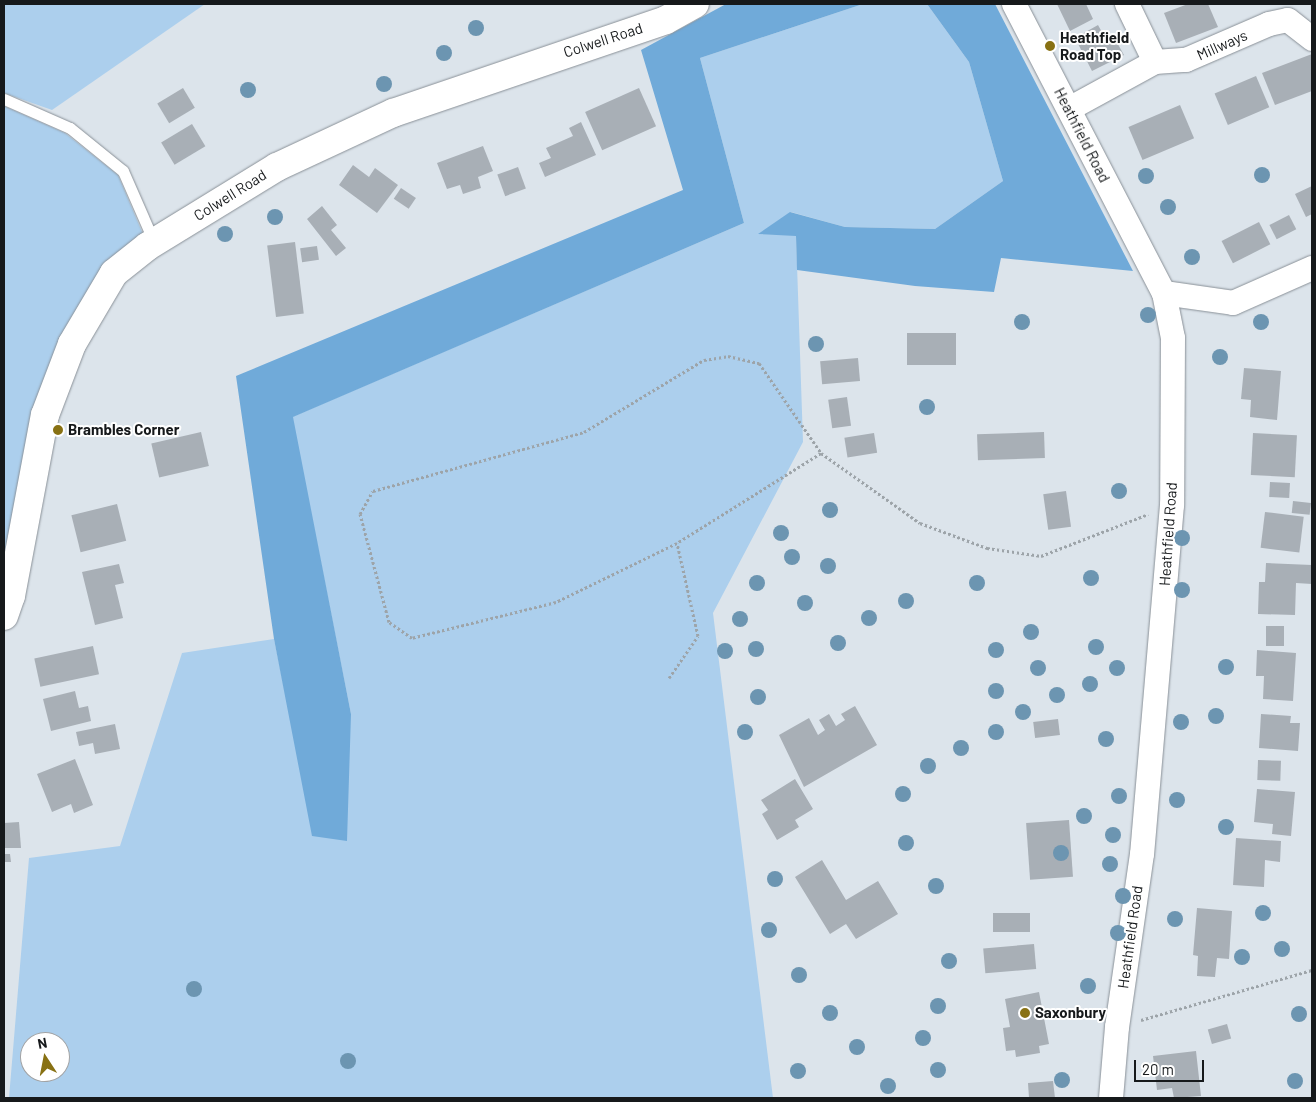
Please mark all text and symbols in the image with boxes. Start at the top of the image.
street label: Colwell Road [561,19,645,61]
street label: Millways [1194,26,1250,64]
place label: Heathfield Road Top [1060,28,1129,63]
marker: Heathfield Road Top [1044,40,1056,52]
street label: Heathfield Road [1050,85,1114,185]
street label: Colwell Road [190,166,270,224]
place label: Brambles Corner [68,421,179,439]
marker: Brambles Corner [52,424,64,436]
street label: Heathfield Road [1155,482,1181,586]
street label: Heathfield Road [1114,884,1146,990]
place label: Saxonbury [1035,1004,1106,1022]
marker: Saxonbury [1019,1007,1031,1019]
north arrow [20,1032,70,1082]
text: N [36,1034,48,1052]
scale bar [1136,1050,1206,1082]
text: 20 m [1142,1060,1174,1078]

